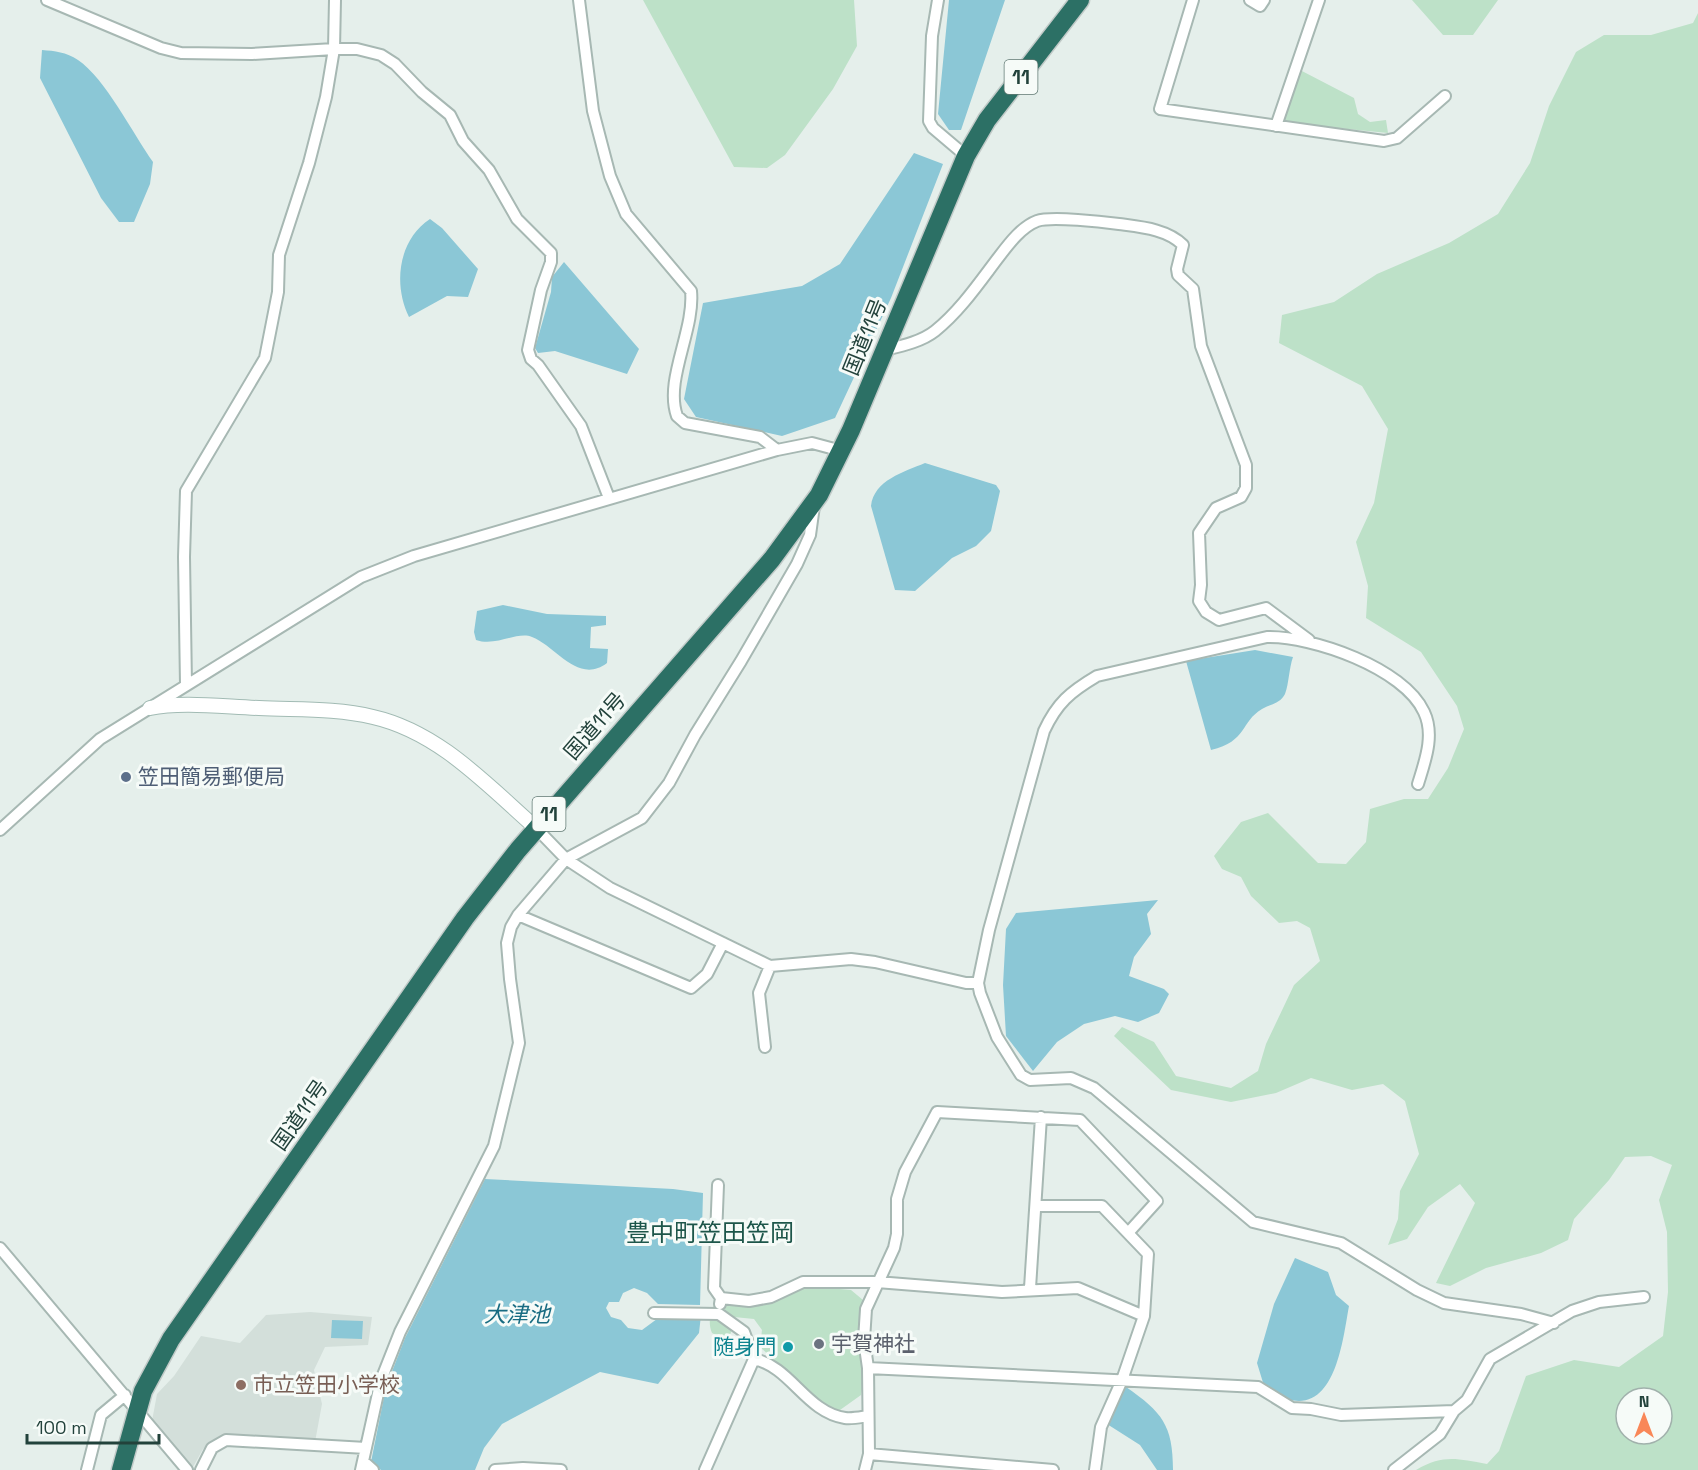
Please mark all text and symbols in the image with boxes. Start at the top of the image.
road number: 11 [1004,60,1038,94]
street label: 国道11号 [837,294,892,379]
street label: 国道11号 [558,686,631,765]
place label: 笠田簡易郵便局 [138,763,285,790]
marker: 笠田簡易郵便局 [119,770,133,784]
road number: 11 [532,797,566,831]
street label: 国道11号 [265,1074,334,1155]
district label: 豊中町笠田笠岡 [626,1217,794,1248]
water label: 大津池 [484,1300,552,1328]
place label: 宇賀神社 [831,1330,915,1357]
place label: 随身門 [713,1333,776,1360]
marker: 宇賀神社 [812,1337,826,1351]
marker: 随身門 [781,1340,795,1354]
place label: 市立笠田小学校 [253,1371,400,1398]
marker: 市立笠田小学校 [234,1378,248,1392]
north arrow [1614,1386,1674,1446]
text: N [1639,1391,1649,1412]
scale bar [27,1407,159,1445]
text: 100 m [36,1416,87,1439]

